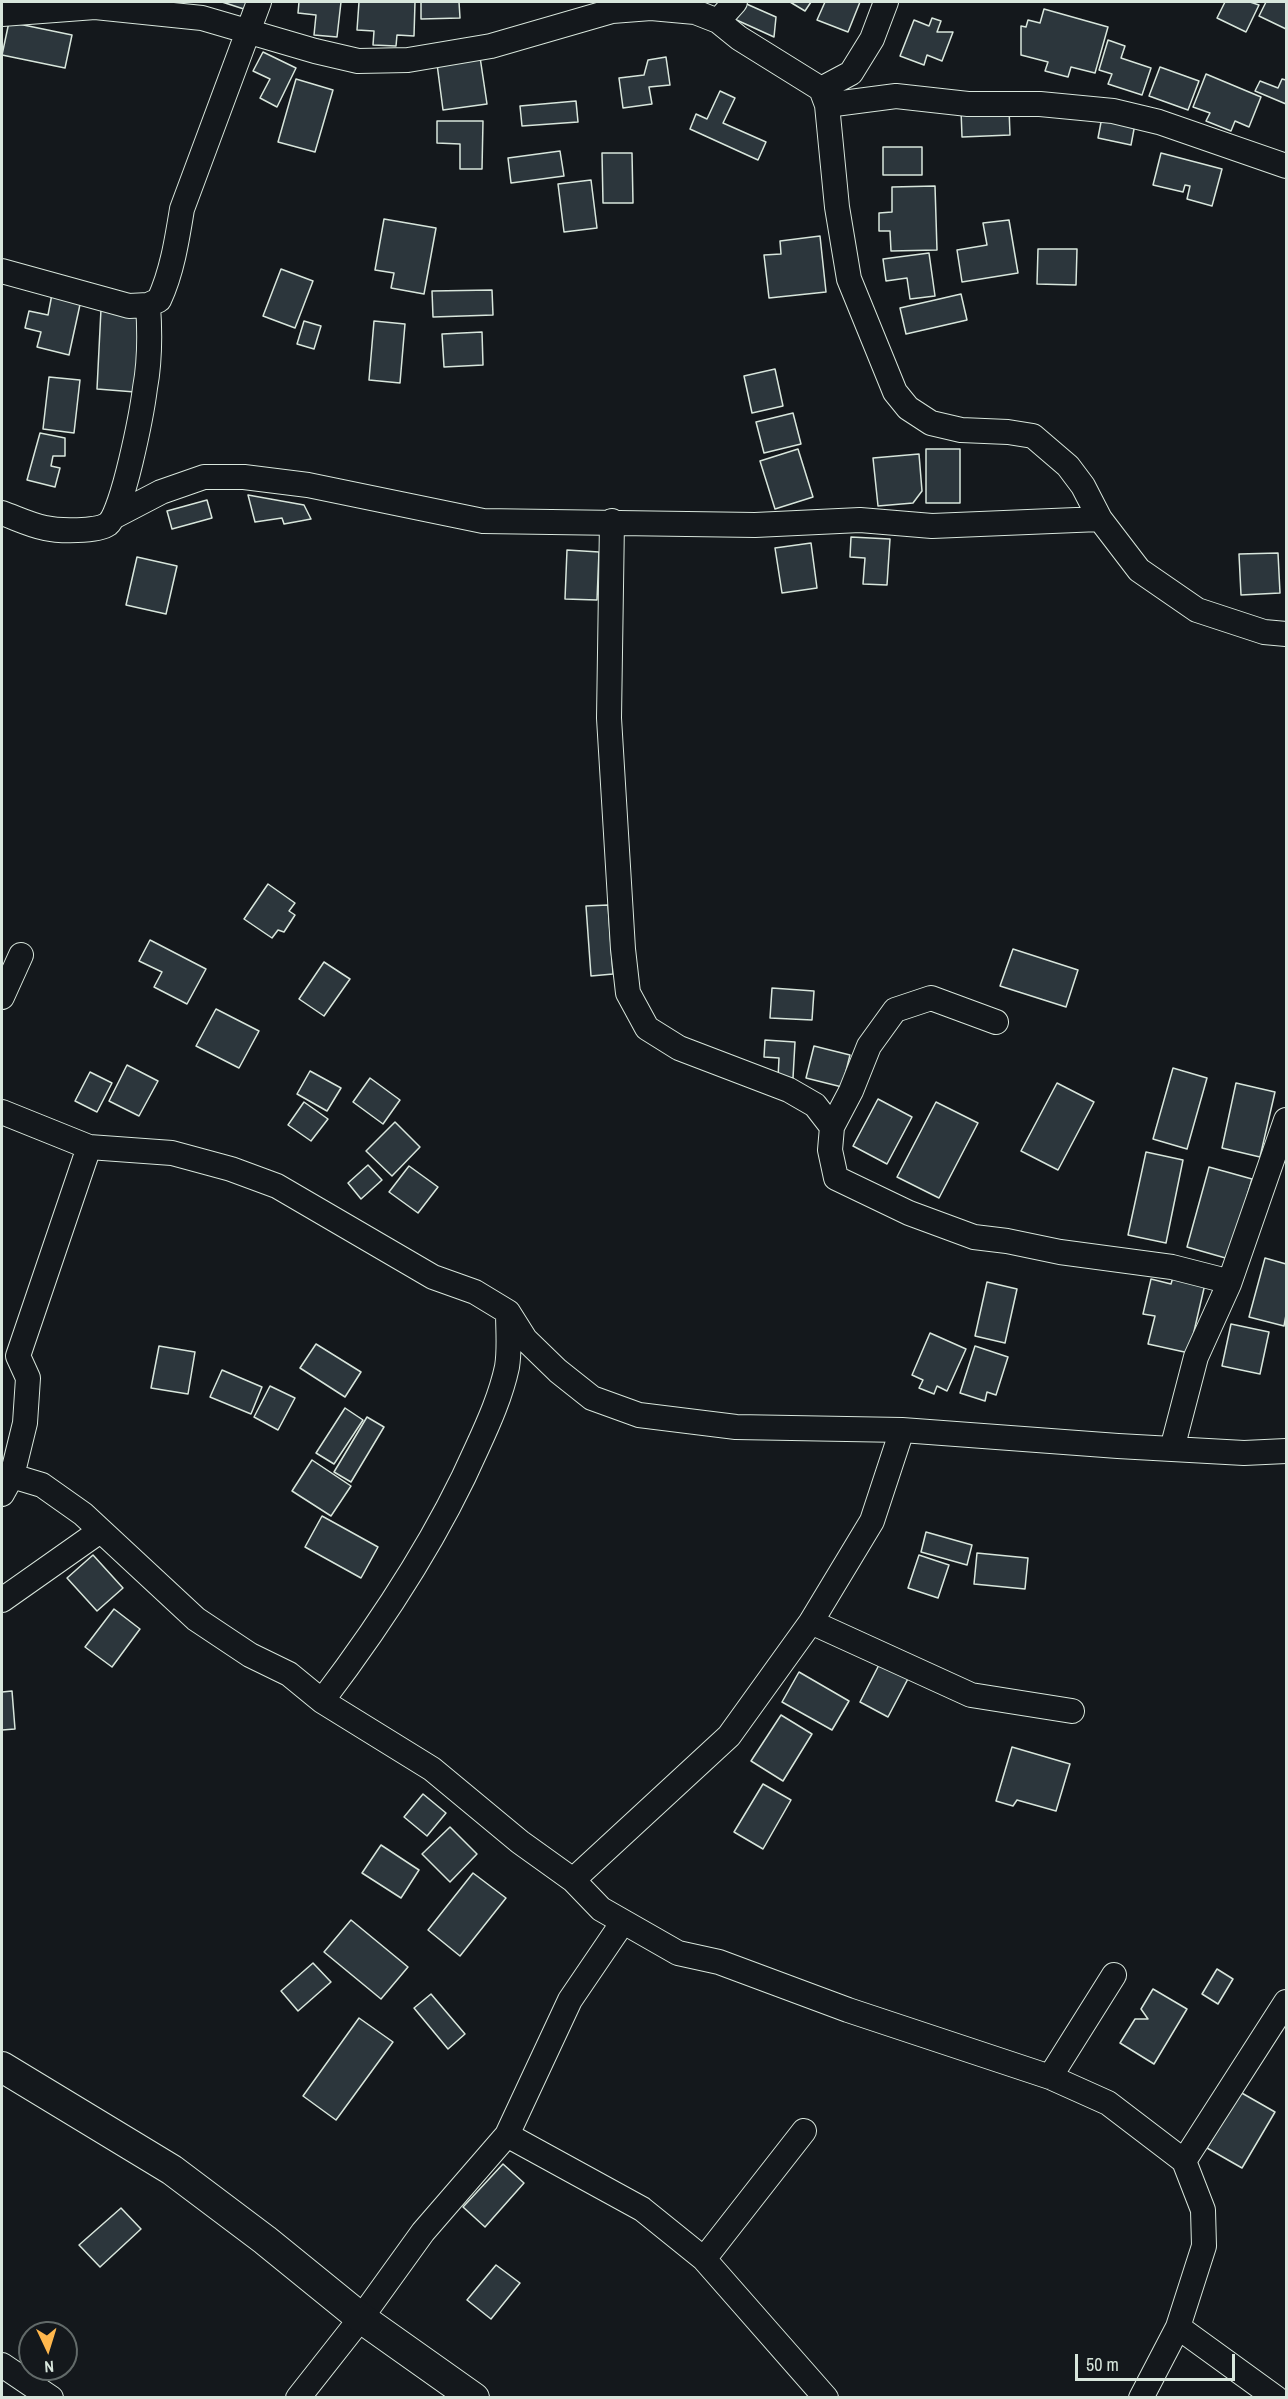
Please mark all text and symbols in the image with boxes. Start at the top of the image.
north arrow [18,2321,78,2381]
scale bar [1078,2342,1238,2380]
text: 50 m [1086,2352,1119,2377]
text: N [44,2356,55,2378]

